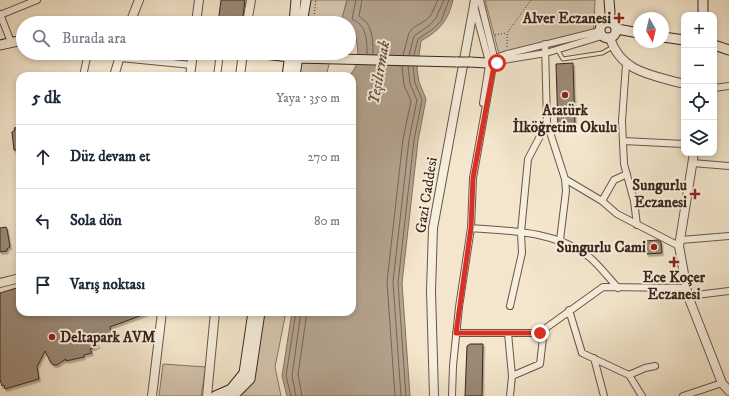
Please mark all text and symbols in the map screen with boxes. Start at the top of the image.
place label: Alver Eczanesi [522,9,611,28]
north arrow [633,12,669,48]
map controls [681,12,717,156]
button: + [681,12,717,48]
marker: Alver Eczanesi [614,13,624,23]
search box [16,16,356,60]
icon: search [30,27,52,49]
text: Burada ara [62,29,126,48]
water label: Yeşilırmak [364,39,394,105]
button: − [681,48,717,84]
route start [488,54,506,72]
button: locate [681,84,717,120]
text: 5 dk [32,87,61,109]
text: Yaya · 350 m [276,90,340,106]
marker: Atatürk İlköğretim Okulu [560,90,570,100]
place label: Atatürk İlköğretim Okulu [513,101,618,137]
button: layers [681,120,717,156]
icon: ahead [32,146,54,168]
text: Düz devam et [70,147,150,166]
text: 270 m [308,149,340,165]
street label: Gazi Caddesi [411,156,442,235]
place label: Sungurlu Eczanesi [632,176,688,212]
marker: Sungurlu Eczanesi [690,189,700,199]
icon: left [32,210,54,232]
text: Sola dön [70,211,122,230]
text: 80 m [314,213,340,229]
place label: Sungurlu Cami [557,238,646,257]
marker: Sungurlu Cami [649,242,659,252]
marker: Ece Koçer Eczanesi [669,257,679,267]
place label: Ece Koçer Eczanesi [643,268,706,304]
icon: arrive [32,274,54,296]
text: Varış noktası [70,275,145,294]
route end [531,324,549,342]
place label: Deltapark AVM [60,328,156,347]
marker: Deltapark AVM [47,332,57,342]

